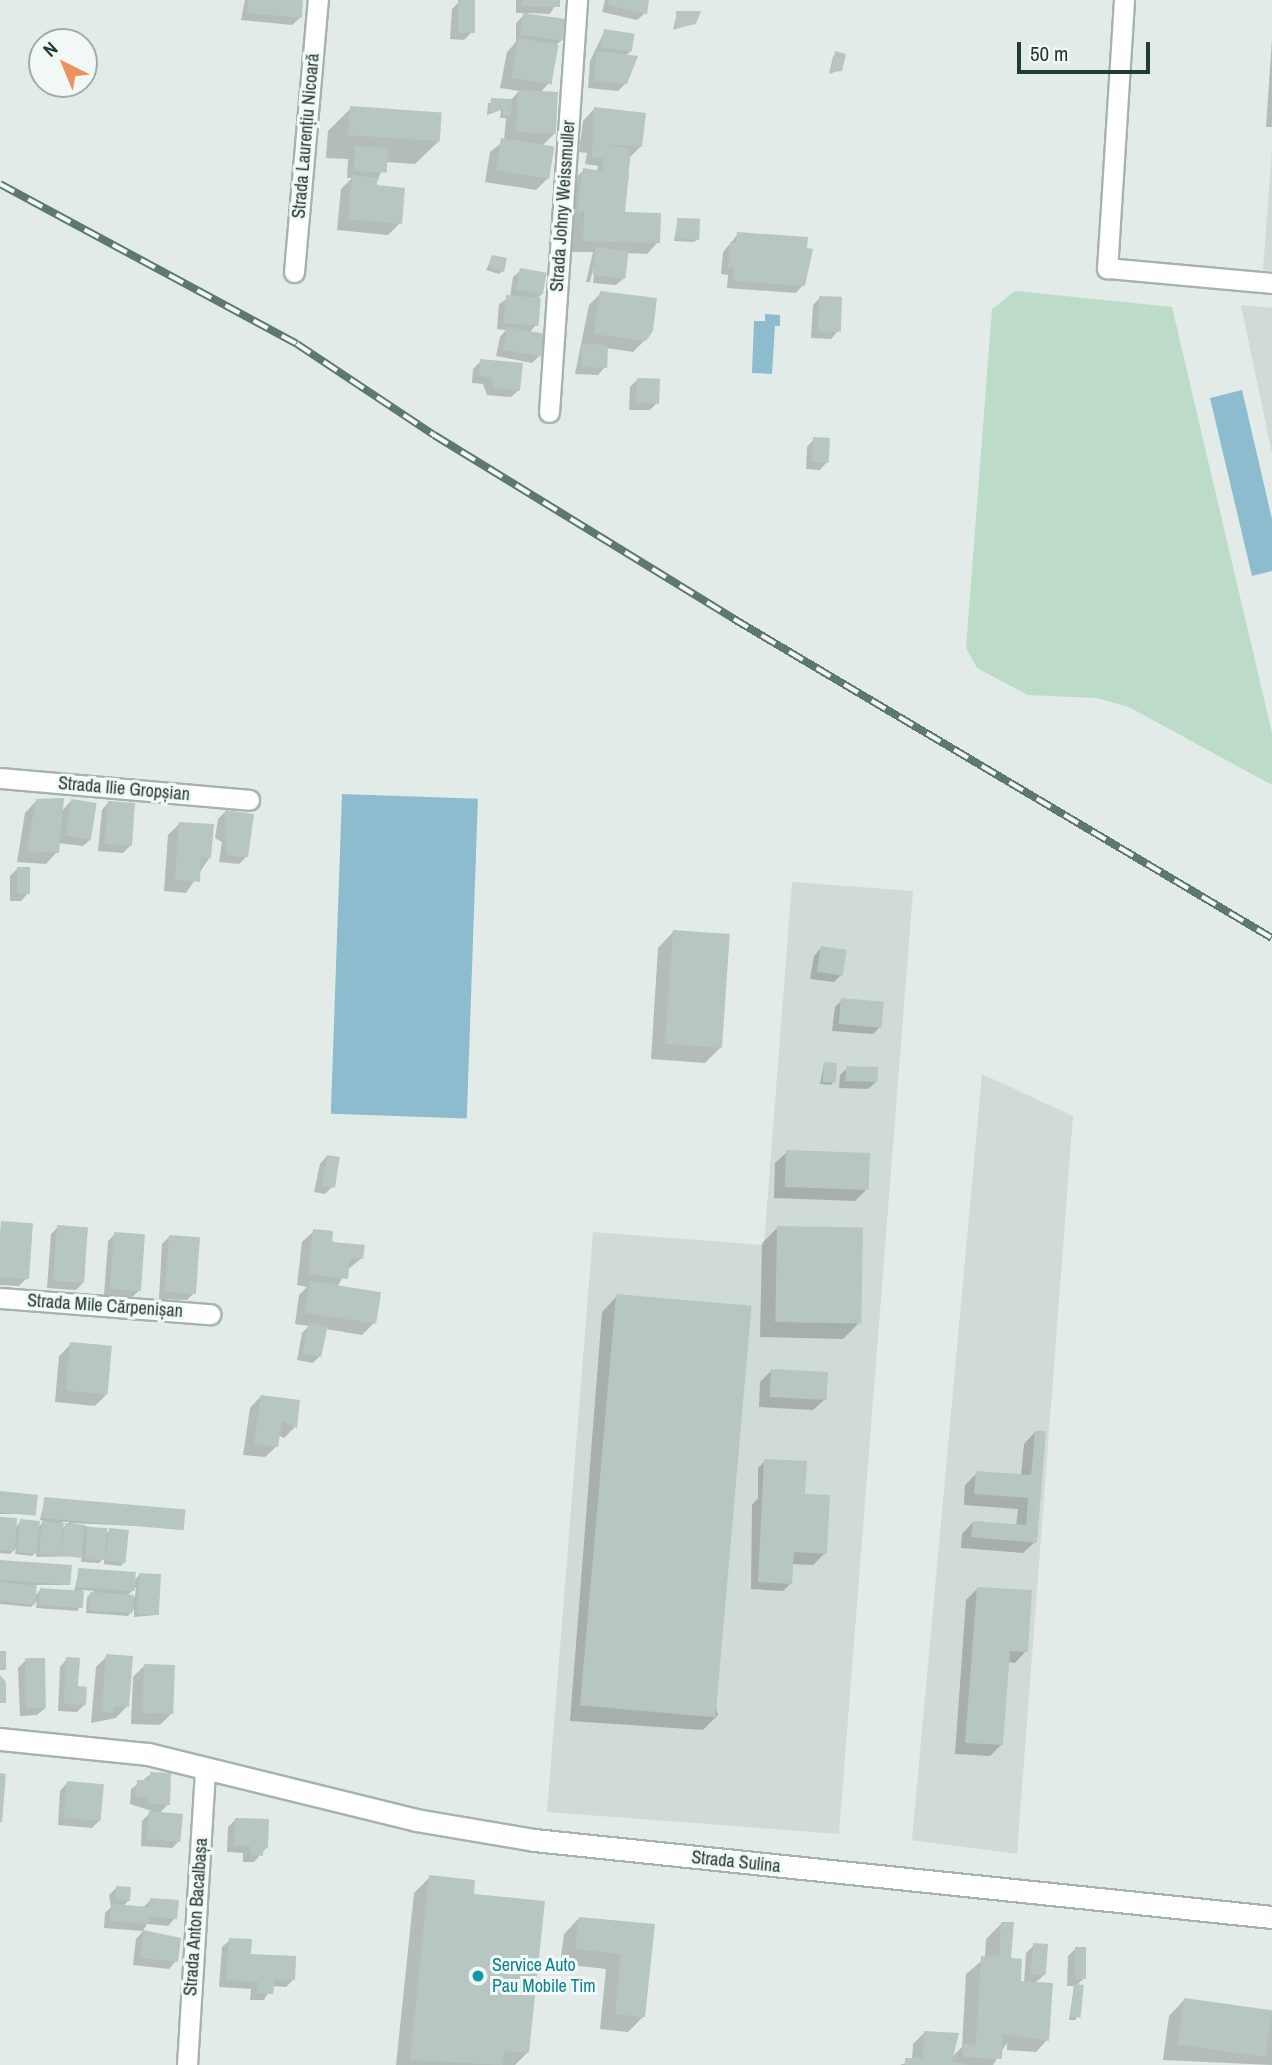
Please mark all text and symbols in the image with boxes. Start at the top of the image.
north arrow [28,28,98,98]
scale bar [1020,28,1153,72]
text: N [37,36,63,62]
text: 50 m [1030,39,1068,68]
street label: Strada Laurențiu Nicoară [288,53,324,219]
street label: Strada Johny Weissmuller [546,119,580,293]
street label: Strada Ilie Gropșian [57,772,191,806]
street label: Strada Mile Cărpenișan [26,1290,184,1322]
street label: Strada Anton Bacalbașa [180,1837,212,1997]
street label: Strada Sulina [690,1847,782,1877]
place label: Service Auto Pau Mobile Tim [492,1955,596,1997]
marker: Service Auto Pau Mobile Tim [470,1968,486,1984]

